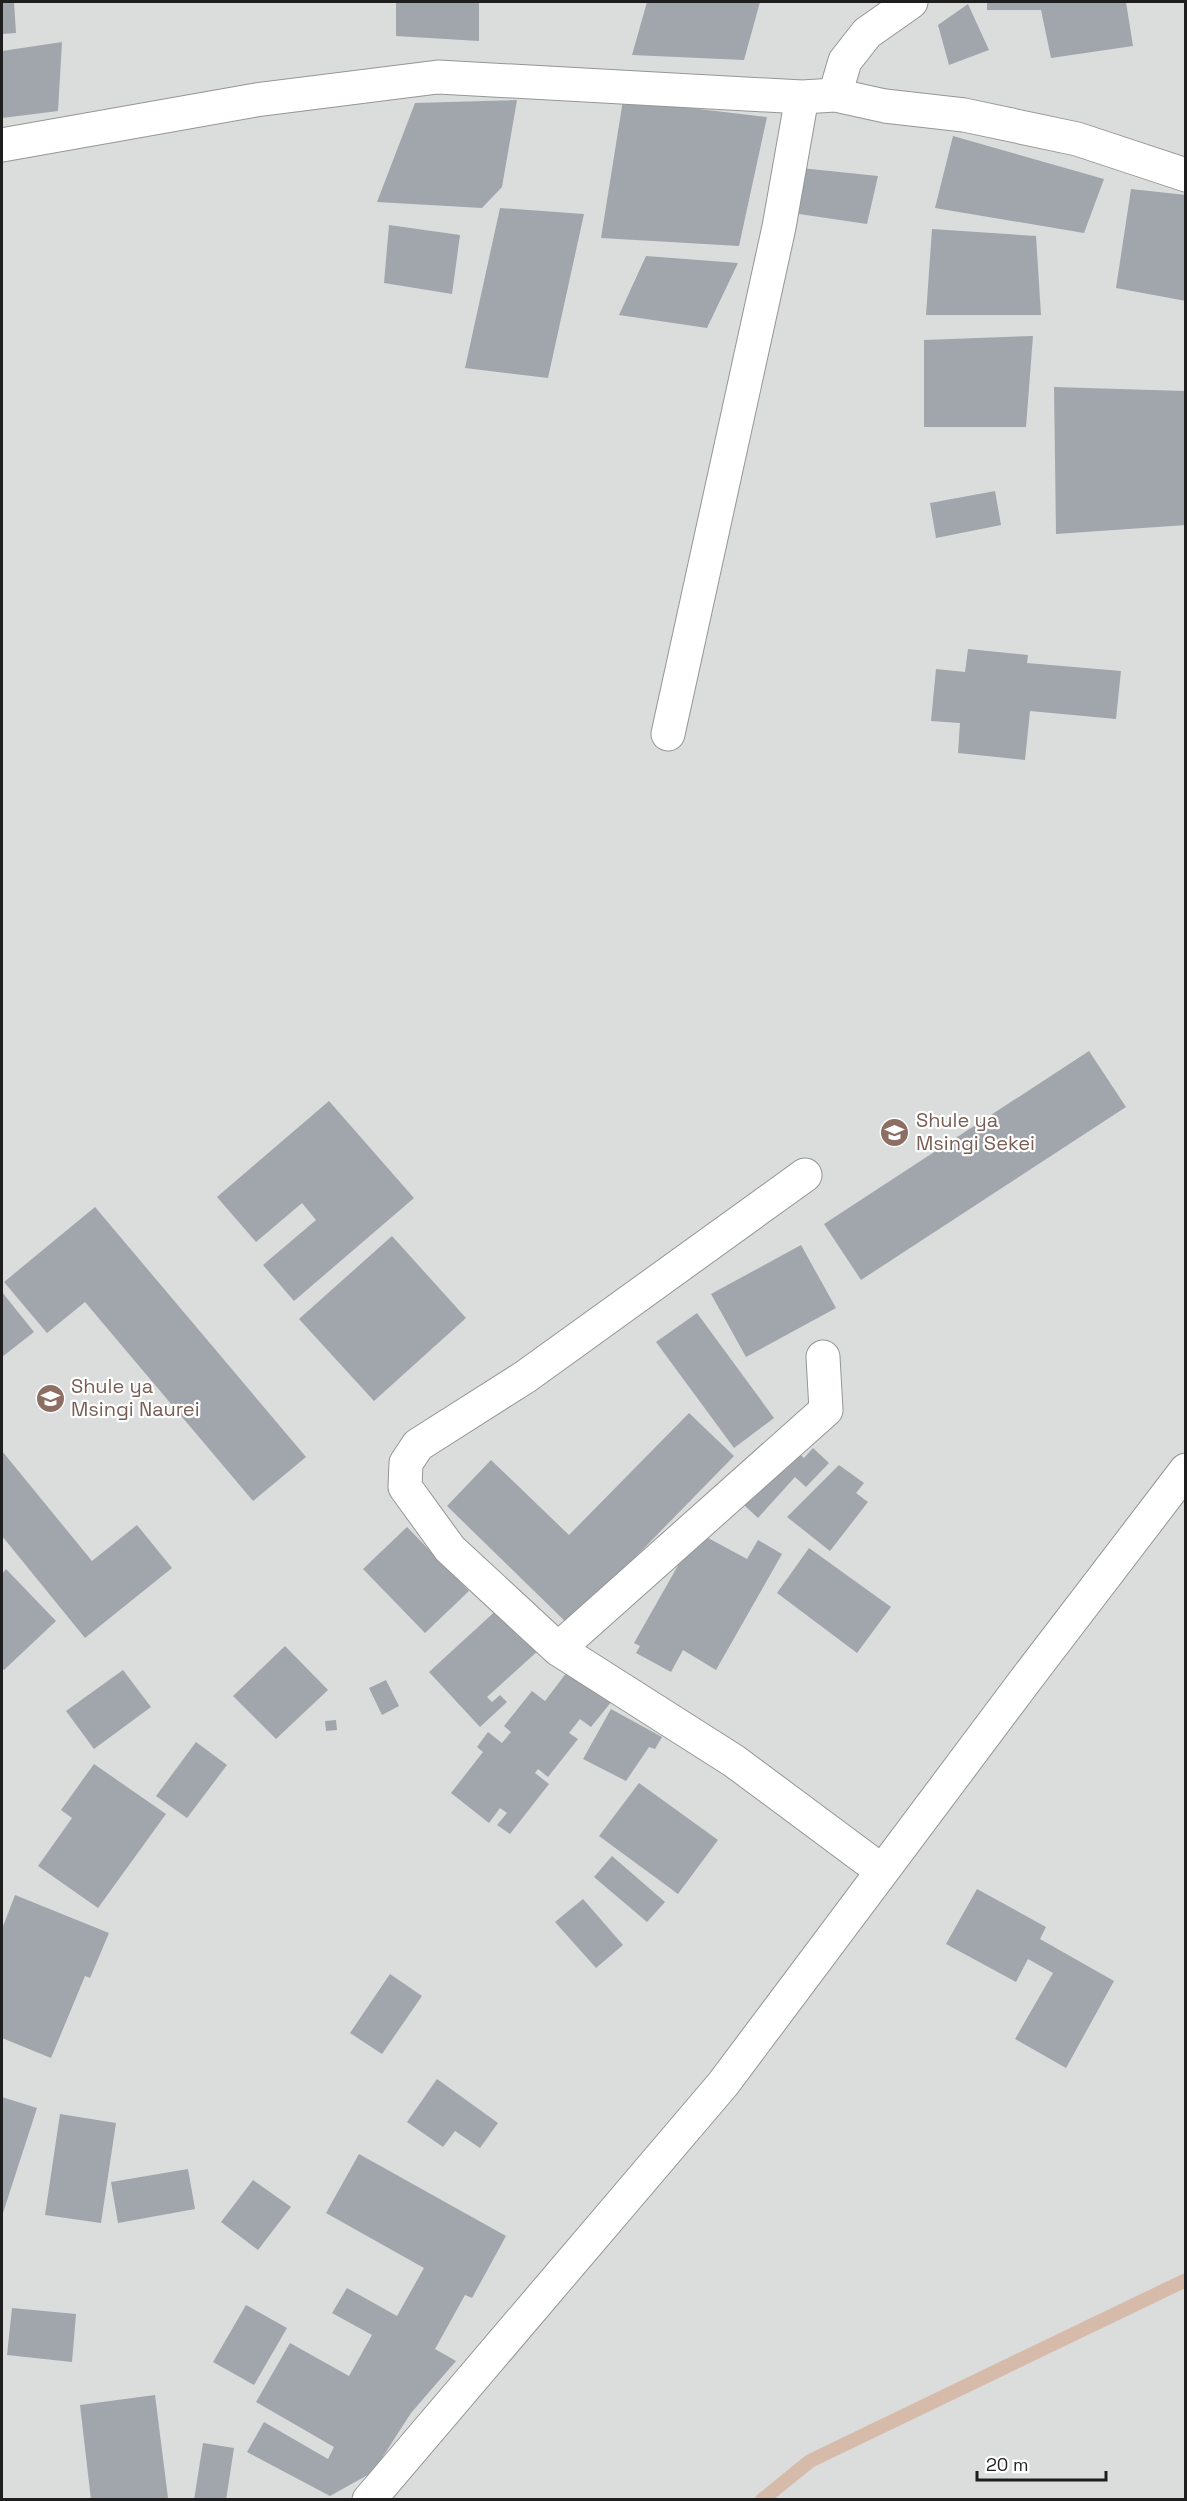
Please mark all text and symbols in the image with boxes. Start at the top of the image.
place label: Shule ya Msingi Sekei [916,1107,1035,1156]
school or university icon: Shule ya Msingi Sekei [879,1116,911,1148]
place label: Shule ya Msingi Naurei [71,1373,200,1422]
school or university icon: Shule ya Msingi Naurei [34,1382,66,1414]
scale bar [977,2444,1106,2482]
text: 20 m [986,2453,1029,2476]

